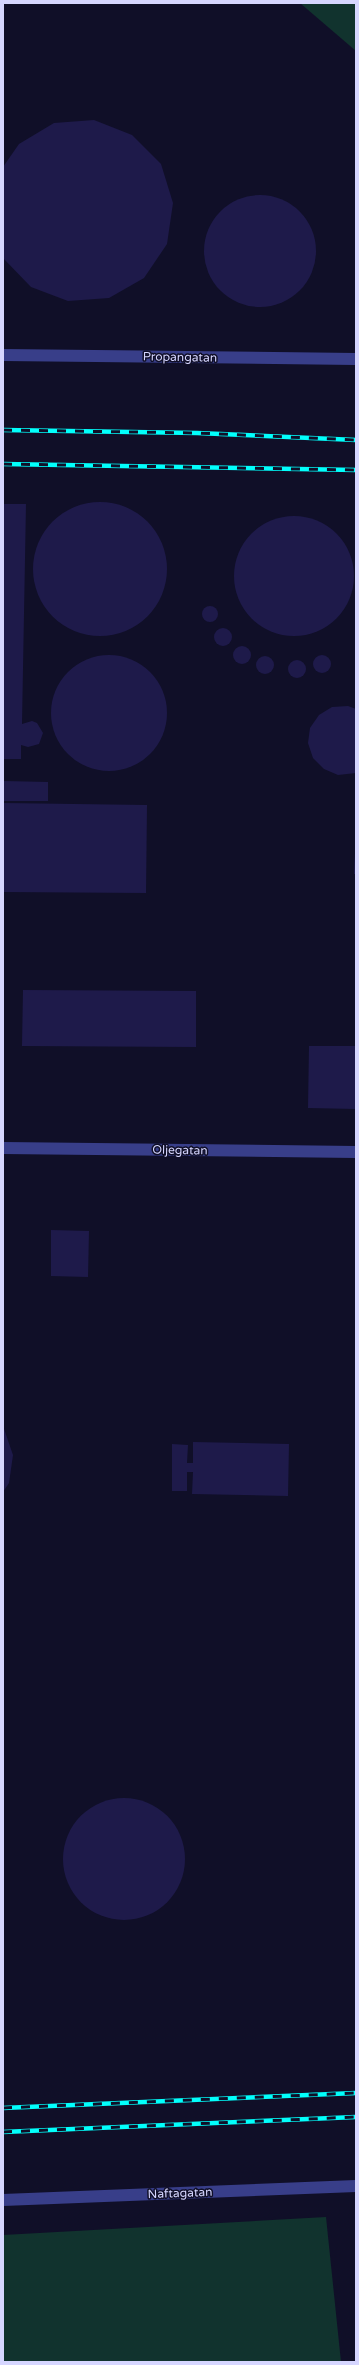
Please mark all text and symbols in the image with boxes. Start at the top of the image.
street label: Propangatan [143,349,217,365]
street label: Oljegatan [152,1143,208,1157]
street label: Naftagatan [147,2185,213,2201]

